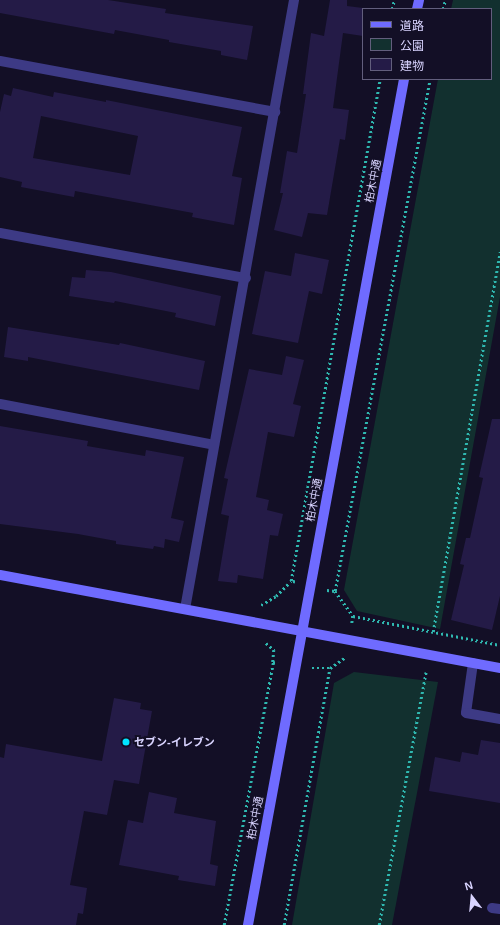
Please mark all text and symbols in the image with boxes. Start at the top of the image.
legend [362,8,492,80]
text: 道路 [400,19,424,33]
text: 公園 [400,39,424,53]
text: 建物 [400,59,424,73]
street label: 柏木中通 [362,158,384,204]
street label: 柏木中通 [303,477,325,523]
place label: セブン-イレブン [134,735,215,749]
marker: セブン-イレブン [121,737,131,747]
street label: 柏木中通 [244,795,266,841]
north arrow [452,877,492,917]
text: N [463,879,474,892]

